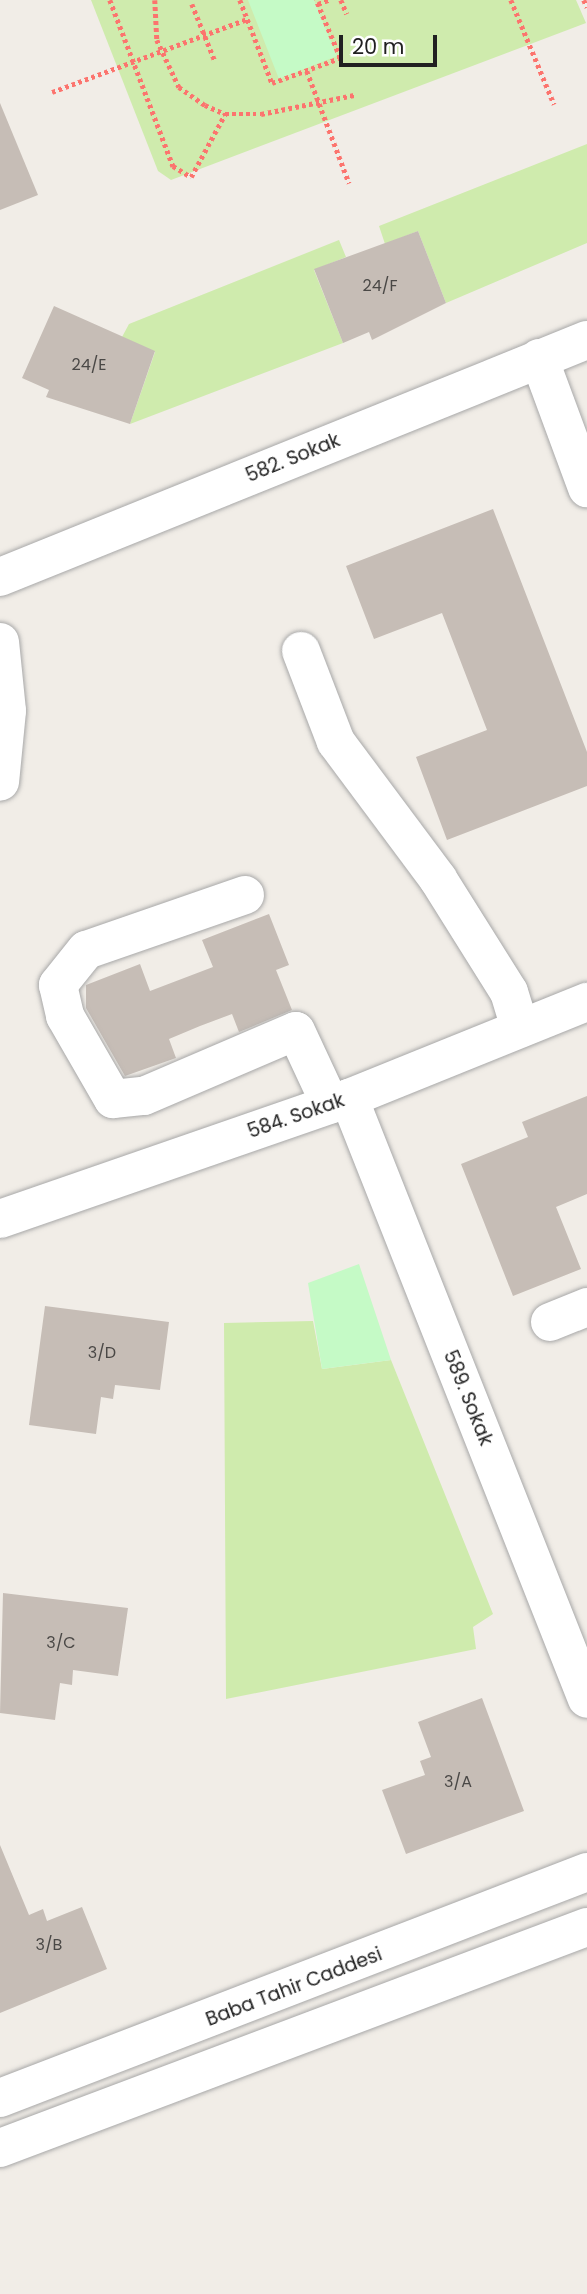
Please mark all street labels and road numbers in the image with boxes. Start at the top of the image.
street label: 582. Sokak [243,429,343,487]
street label: 584. Sokak [245,1089,347,1143]
street label: 589. Sokak [439,1347,497,1449]
street label: Baba Tahir Caddesi [203,1943,385,2031]

